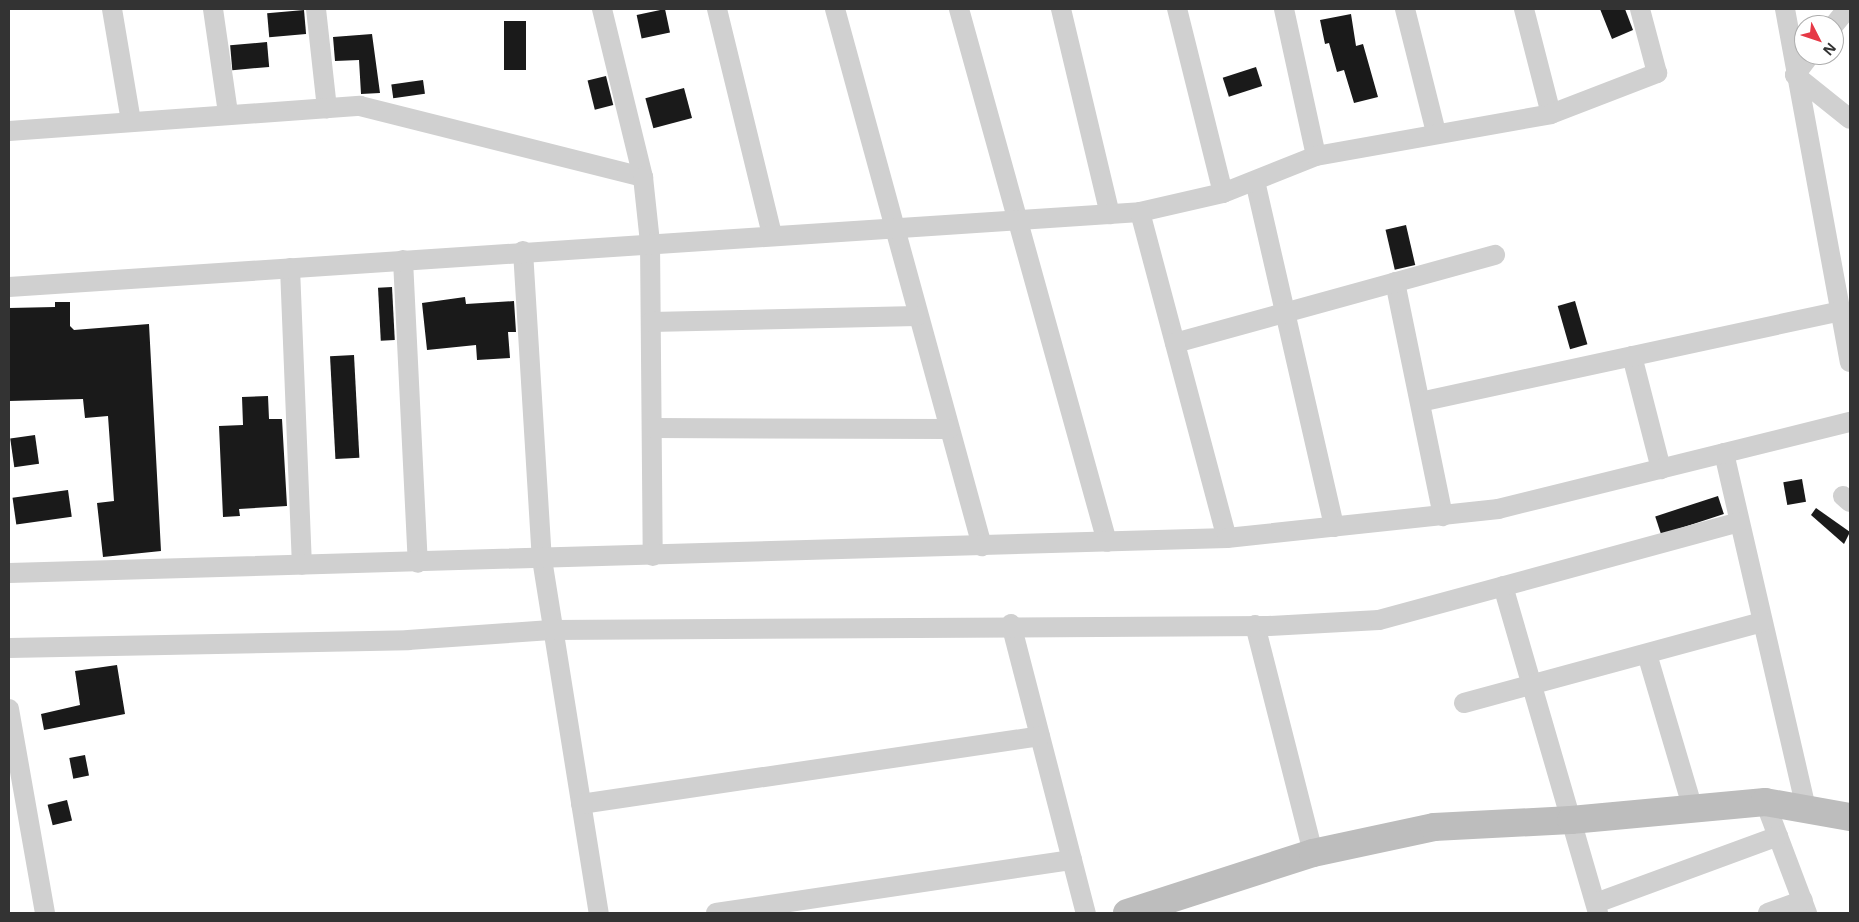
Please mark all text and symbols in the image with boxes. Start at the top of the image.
north arrow [1794,15,1844,65]
text: N [1819,39,1841,60]

